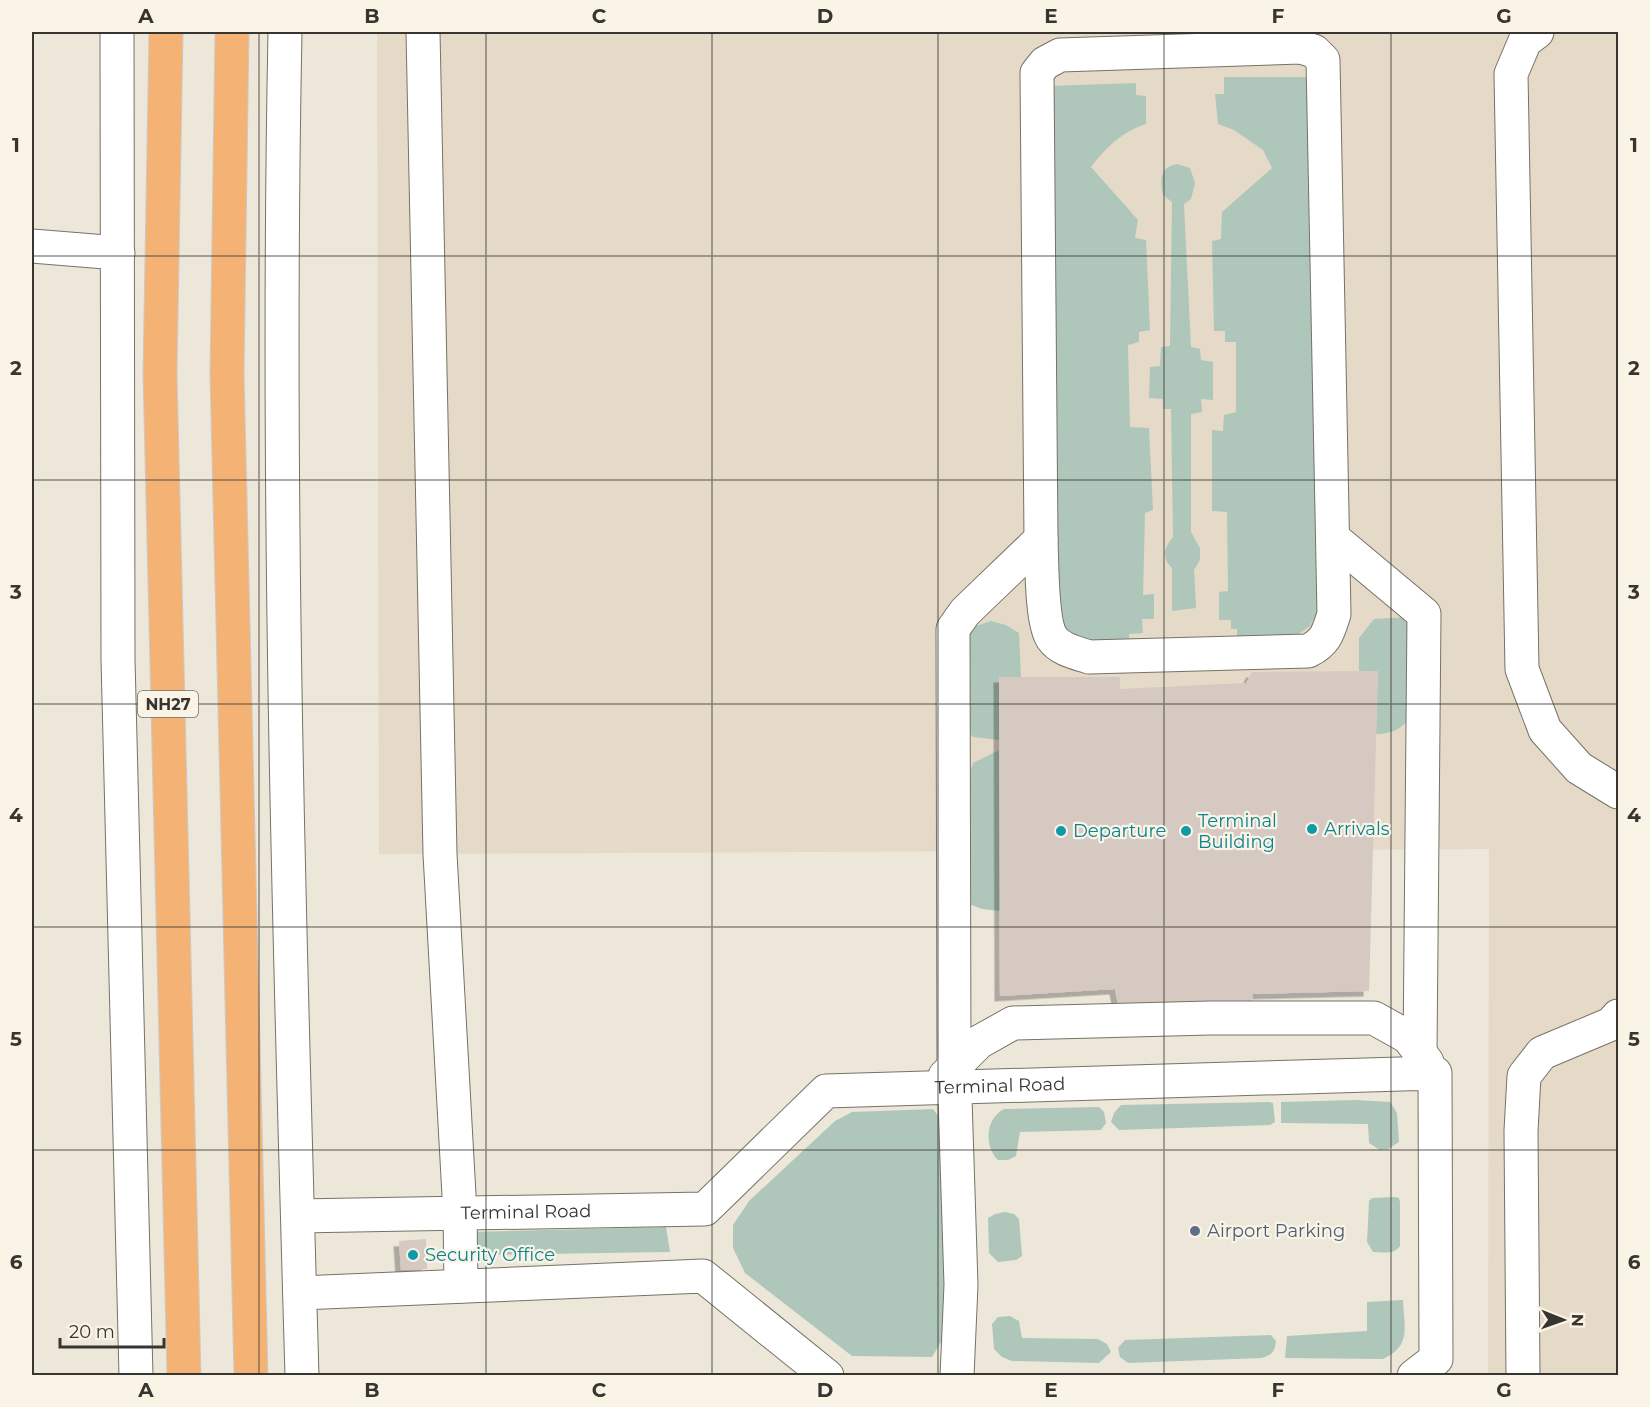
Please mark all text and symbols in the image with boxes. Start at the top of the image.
text: A [137,4,154,28]
text: B [364,4,380,28]
text: C [592,4,607,28]
text: D [817,4,833,28]
text: E [1044,4,1058,28]
text: F [1272,4,1285,28]
text: G [1496,4,1512,28]
text: 1 [12,133,20,157]
text: 1 [1630,133,1638,157]
text: 2 [10,356,22,380]
text: 2 [1628,356,1640,380]
text: 3 [9,580,22,604]
text: 3 [1627,580,1640,604]
road number: NH27 [138,691,198,717]
text: 4 [9,803,23,827]
text: 4 [1627,803,1641,827]
place label: Terminal Building [1198,810,1277,853]
place label: Arrivals [1324,818,1390,840]
place label: Departure [1073,820,1166,842]
marker: Arrivals [1305,822,1319,836]
marker: Departure [1054,824,1068,838]
marker: Terminal Building [1179,824,1193,838]
text: 5 [10,1027,22,1051]
text: 5 [1628,1027,1640,1051]
street label: Terminal Road [934,1073,1066,1099]
street label: Terminal Road [460,1200,592,1224]
place label: Airport Parking [1207,1220,1345,1242]
marker: Airport Parking [1188,1224,1202,1238]
place label: Security Office [425,1244,555,1266]
marker: Security Office [406,1248,420,1262]
text: 6 [10,1250,23,1274]
text: 6 [1628,1250,1641,1274]
north arrow [1533,1290,1593,1350]
scale bar [60,1311,164,1349]
text: N [1568,1314,1587,1327]
text: 20 m [69,1321,115,1343]
text: A [137,1378,154,1402]
text: B [364,1378,380,1402]
text: C [592,1378,607,1402]
text: D [817,1378,833,1402]
text: E [1044,1378,1058,1402]
text: F [1272,1378,1285,1402]
text: G [1496,1378,1512,1402]

